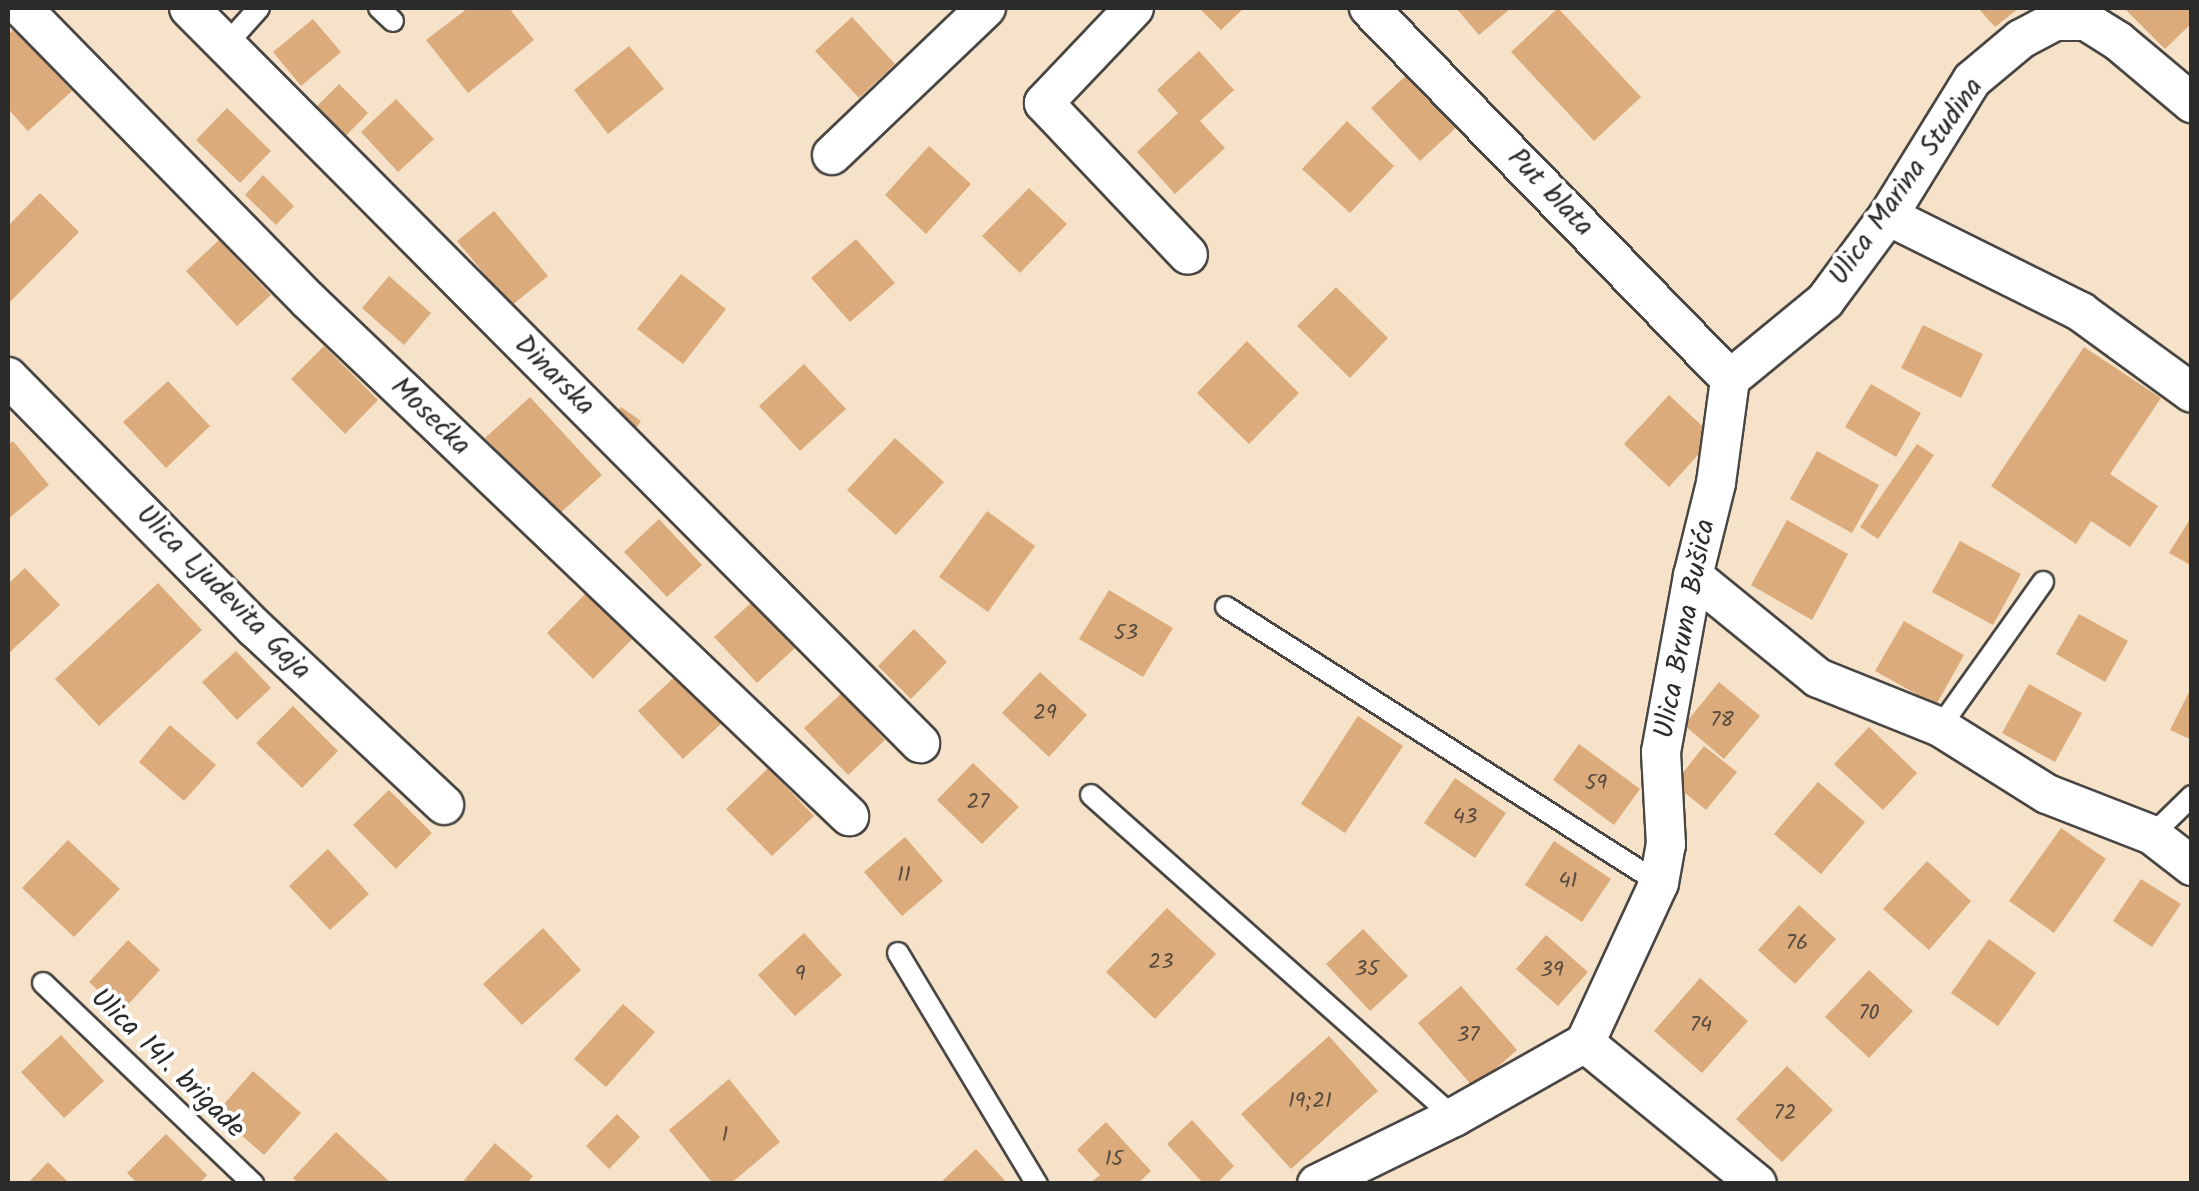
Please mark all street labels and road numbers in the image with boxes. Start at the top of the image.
street label: Ulica Marina Studina [1823,72,1991,292]
street label: Put blata [1500,142,1600,244]
street label: Dinarska [507,329,601,423]
street label: Mosećka [383,371,477,463]
street label: Ulica Ljudevita Gaja [128,498,318,688]
street label: Ulica Bruna Bušića [1648,517,1724,741]
street label: Ulica 141. brigade [83,982,251,1146]

